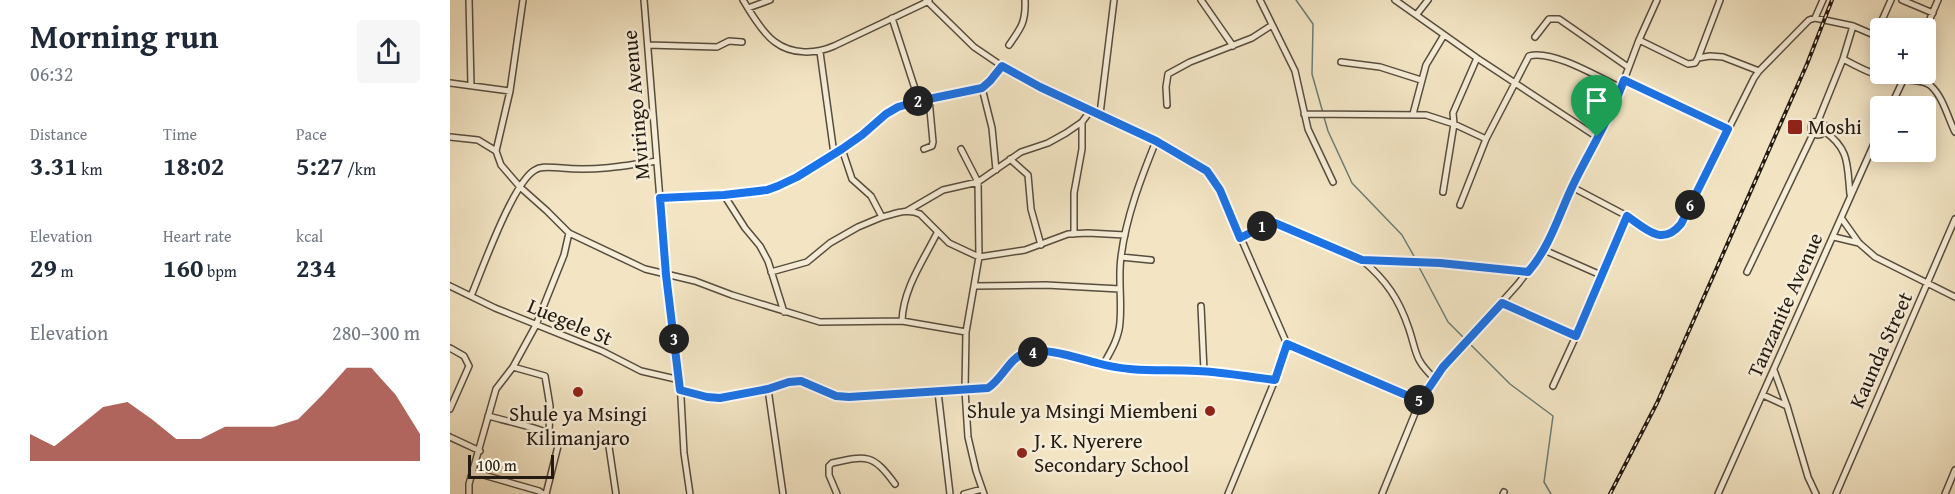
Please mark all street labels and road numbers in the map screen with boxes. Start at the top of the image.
street label: Mviringo Avenue [614,29,657,181]
street label: Tanzanite Avenue [1739,227,1830,382]
street label: Kaunda Street [1841,286,1920,413]
street label: Luegele St [523,290,618,354]

